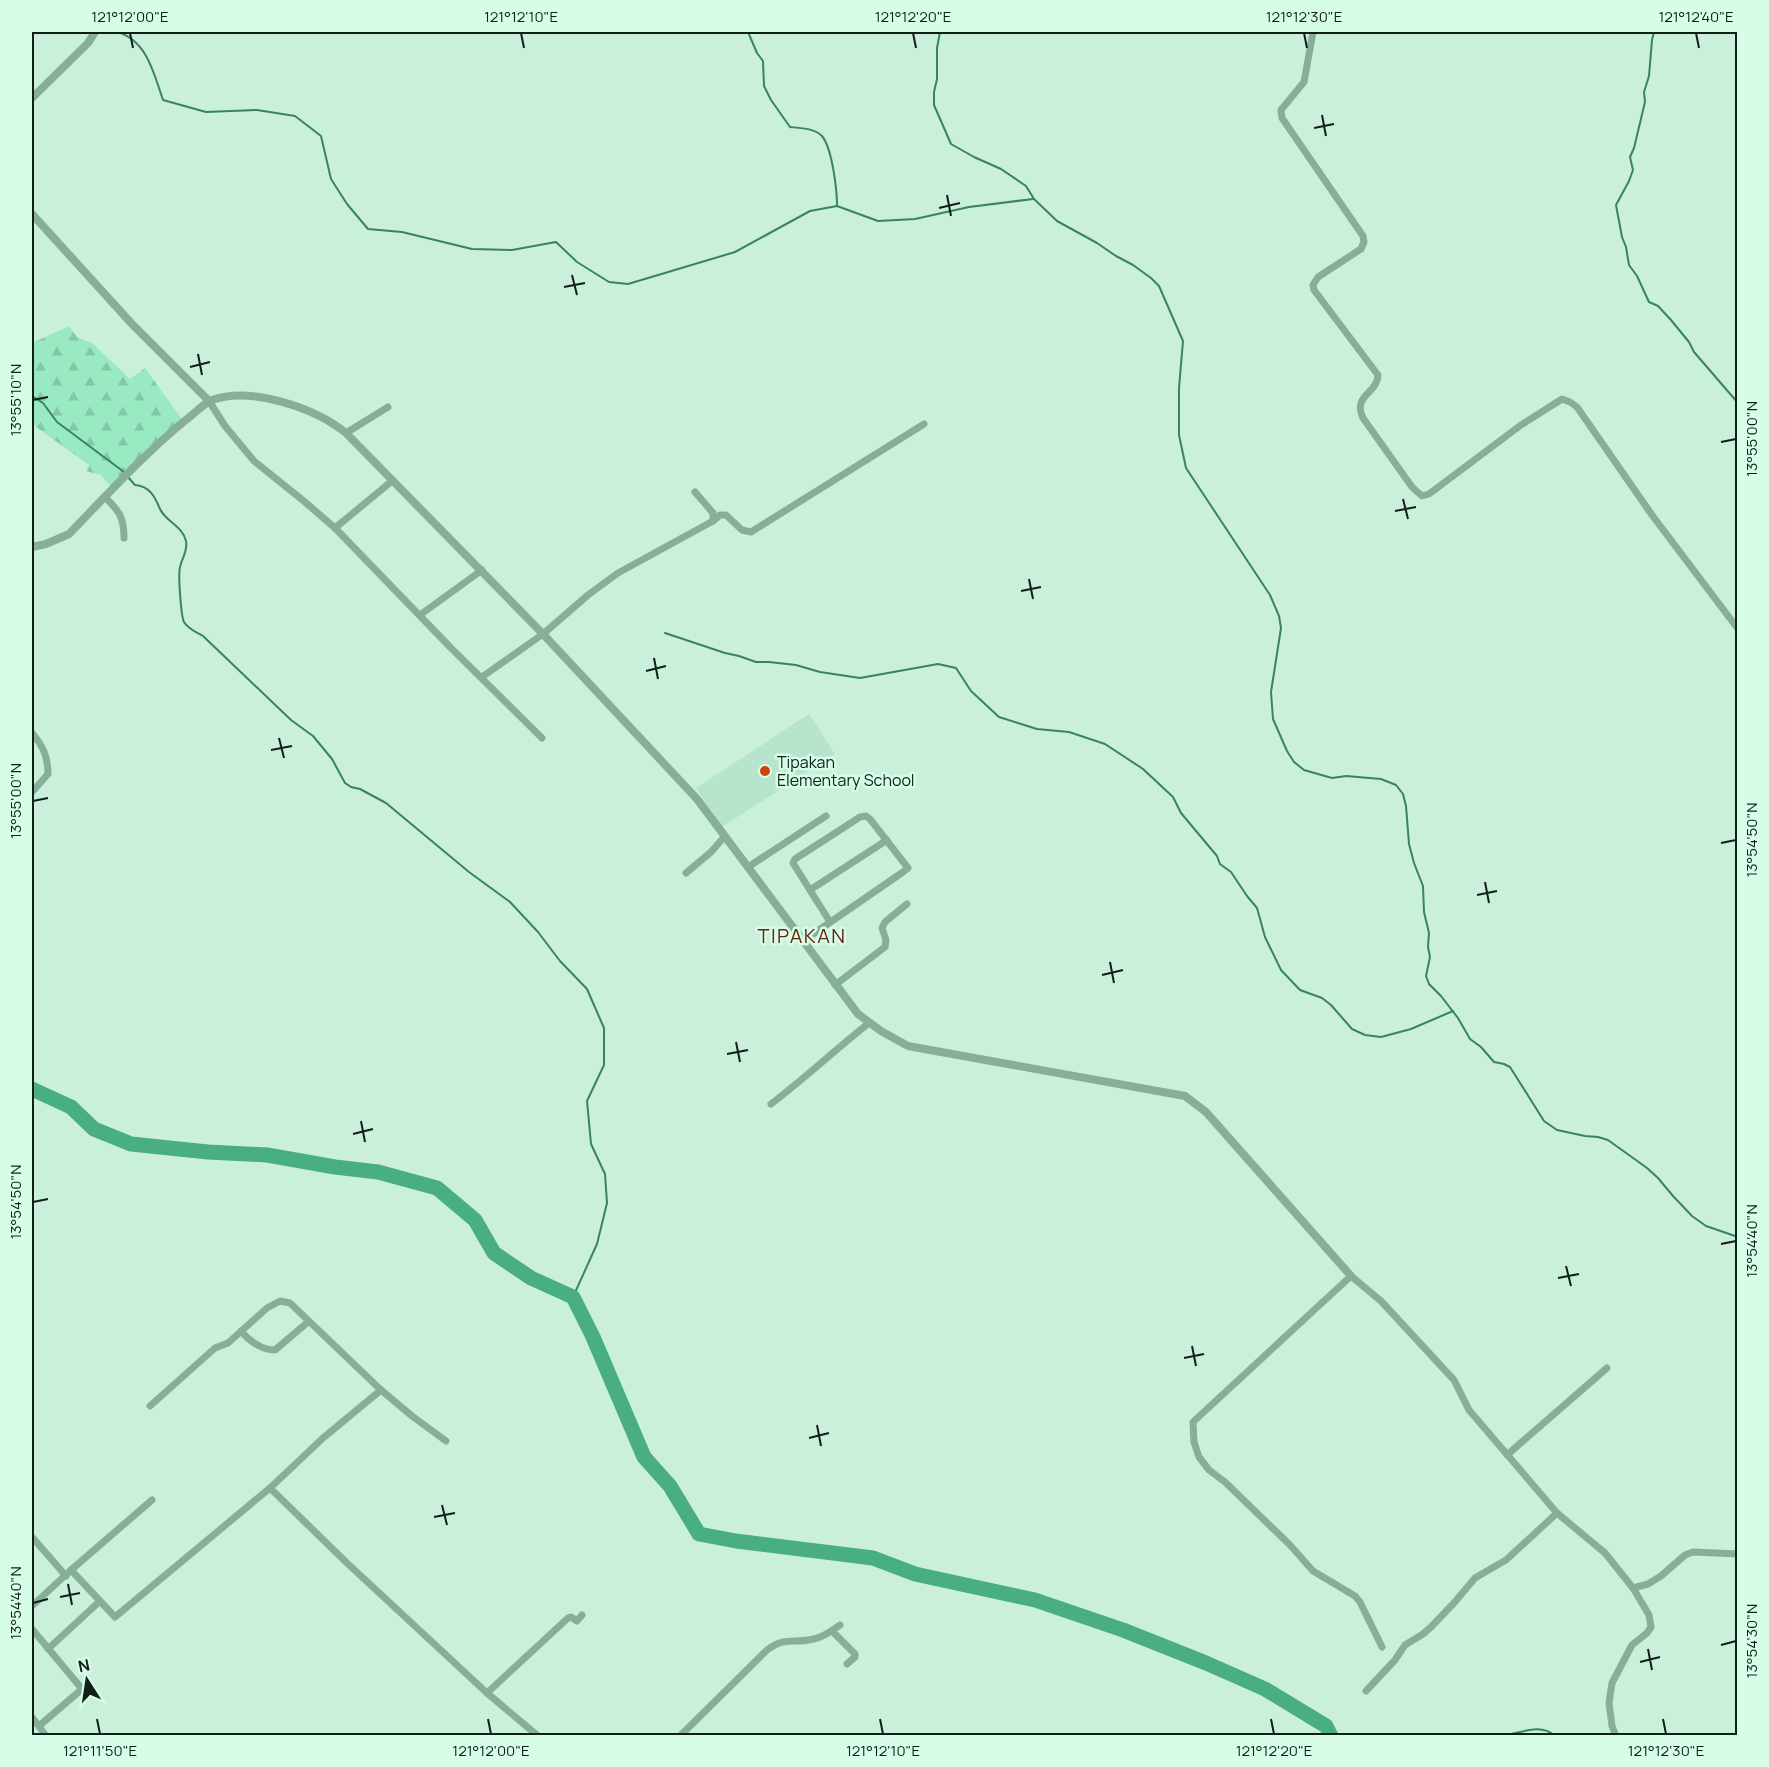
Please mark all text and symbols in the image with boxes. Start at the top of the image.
text: 121°12'00"E [91,6,169,27]
text: 121°12'10"E [484,6,558,27]
text: 121°12'20"E [875,6,951,27]
text: 121°12'30"E [1266,6,1342,27]
text: 121°12'40"E [1658,6,1734,27]
text: 13°55'10"N [5,364,26,436]
text: 13°55'00"N [1741,401,1762,477]
place label: Tipakan Elementary School [777,751,915,791]
text: 13°55'00"N [5,763,26,839]
marker: Tipakan Elementary School [758,764,772,778]
text: 13°54'50"N [1741,802,1762,878]
district label: TIPAKAN [757,922,847,949]
text: 13°54'50"N [5,1164,26,1240]
text: 13°54'40"N [1741,1204,1762,1278]
text: 13°54'40"N [5,1566,26,1640]
text: 13°54'30"N [1741,1604,1762,1678]
north arrow [57,1650,117,1710]
text: N [76,1653,92,1677]
text: 121°11'50"E [63,1740,137,1761]
text: 121°12'00"E [452,1740,530,1761]
text: 121°12'10"E [846,1740,920,1761]
text: 121°12'20"E [1236,1740,1312,1761]
text: 121°12'30"E [1628,1740,1704,1761]

